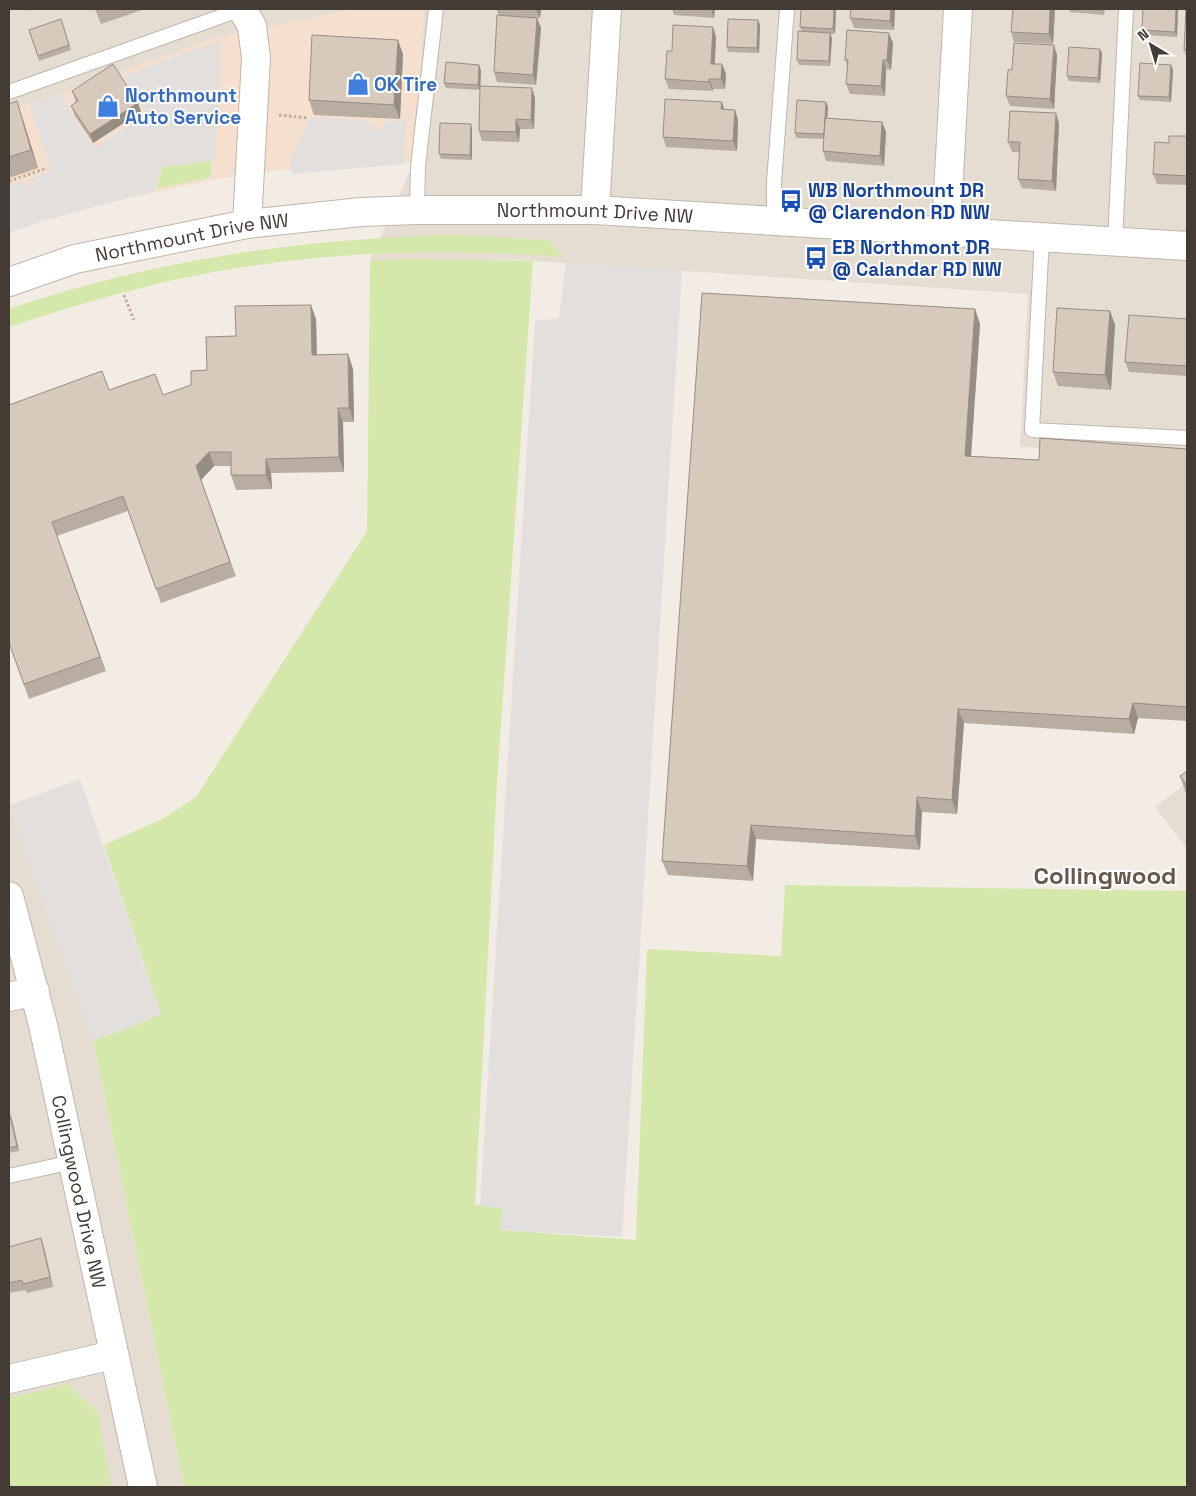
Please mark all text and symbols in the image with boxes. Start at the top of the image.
north arrow [1126,20,1176,70]
text: N [1134,25,1152,45]
shop icon: OK Tire [345,71,371,97]
place label: OK Tire [374,72,437,97]
place label: Northmount Auto Service [125,83,241,130]
shop icon: Northmount Auto Service [95,93,121,119]
place label: WB Northmount DR @ Clarendon RD NW [808,178,990,225]
bus stop icon: WB Northmount DR @ Clarendon RD NW [778,188,804,214]
street label: Northmount Drive NW [497,198,694,228]
street label: Northmount Drive NW [93,207,290,267]
place label: EB Northmont DR @ Calandar RD NW [832,235,1002,282]
bus stop icon: EB Northmont DR @ Calandar RD NW [803,245,829,271]
district label: Collingwood [1034,860,1176,891]
street label: Collingwood Drive NW [46,1093,112,1291]

